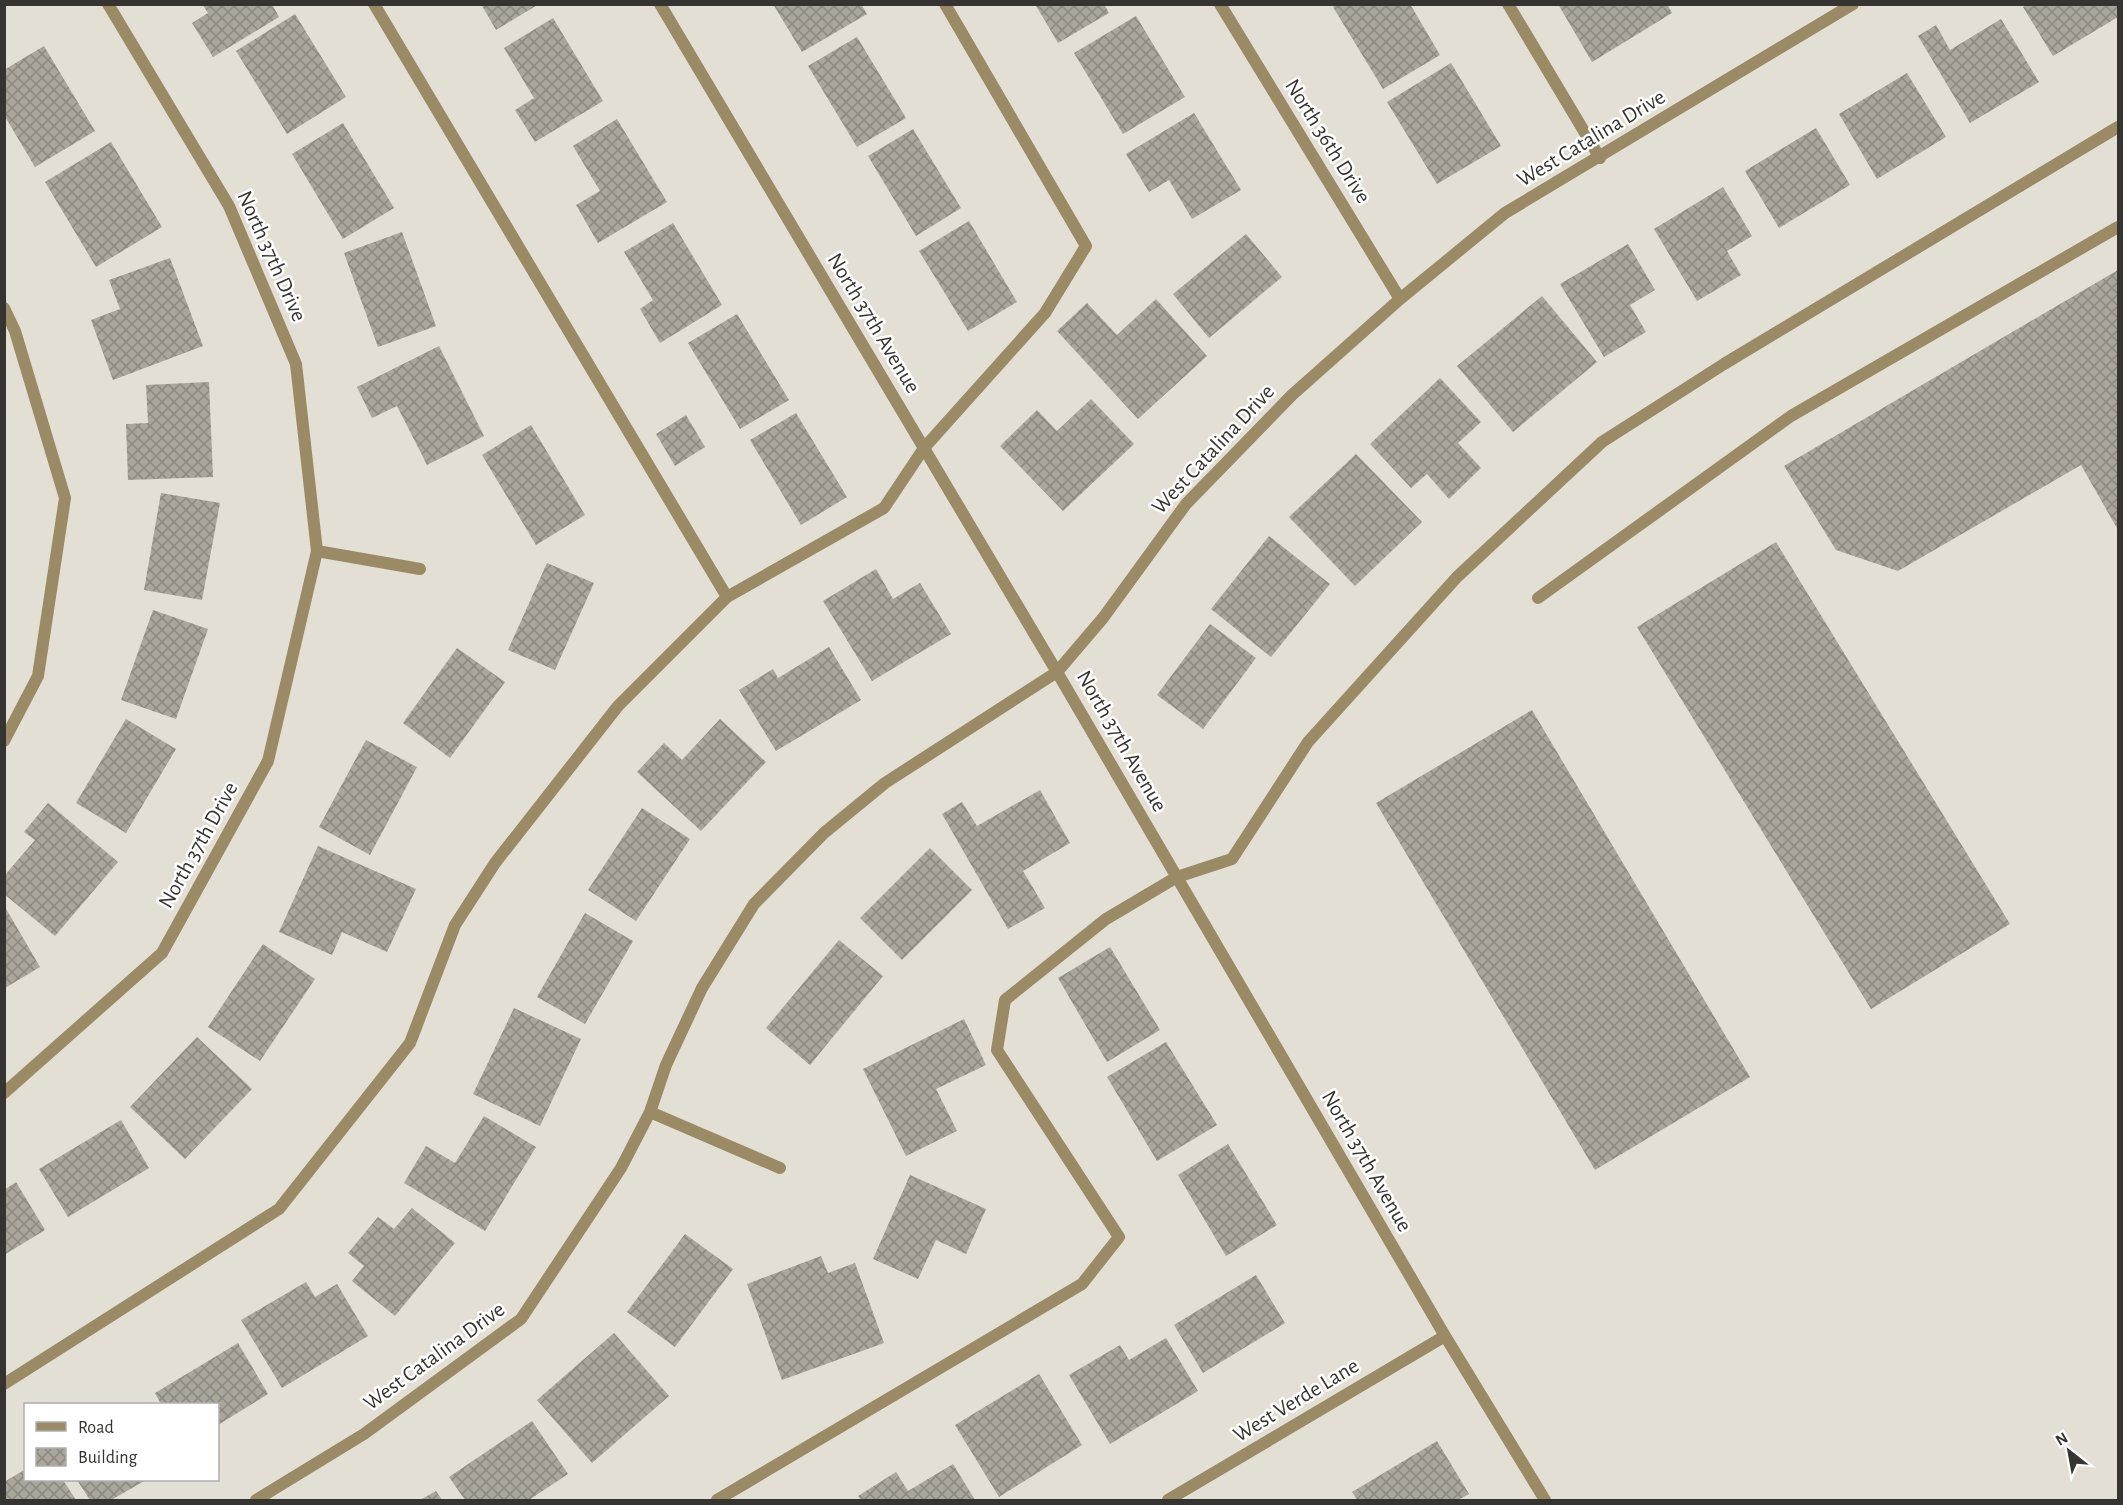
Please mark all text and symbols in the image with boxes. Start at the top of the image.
street label: North 36th Drive [1281,75,1375,207]
street label: West Catalina Drive [1513,85,1669,191]
street label: North 37th Drive [233,187,311,325]
street label: North 37th Avenue [824,249,924,397]
street label: West Catalina Drive [1148,380,1278,518]
street label: North 37th Avenue [1073,667,1171,815]
street label: North 37th Drive [154,778,242,912]
street label: North 37th Avenue [1318,1087,1416,1235]
street label: West Catalina Drive [360,1298,508,1414]
street label: West Verde Lane [1229,1354,1363,1446]
legend [24,1403,219,1481]
text: Road [78,1419,114,1437]
north arrow [2039,1421,2099,1481]
text: N [2053,1429,2071,1449]
text: Building [78,1449,138,1467]

